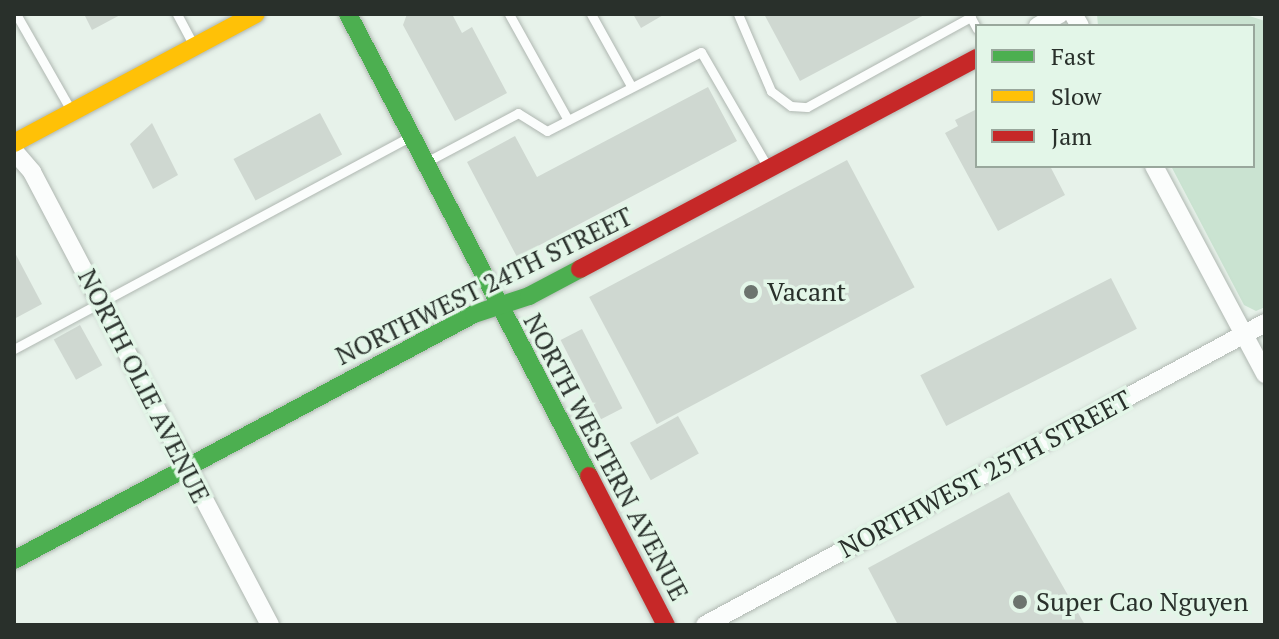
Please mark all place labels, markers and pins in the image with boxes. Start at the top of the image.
place label: Vacant [767,276,846,308]
marker: Vacant [742,283,760,301]
place label: Super Cao Nguyen [1036,586,1248,618]
marker: Super Cao Nguyen [1011,593,1029,611]

